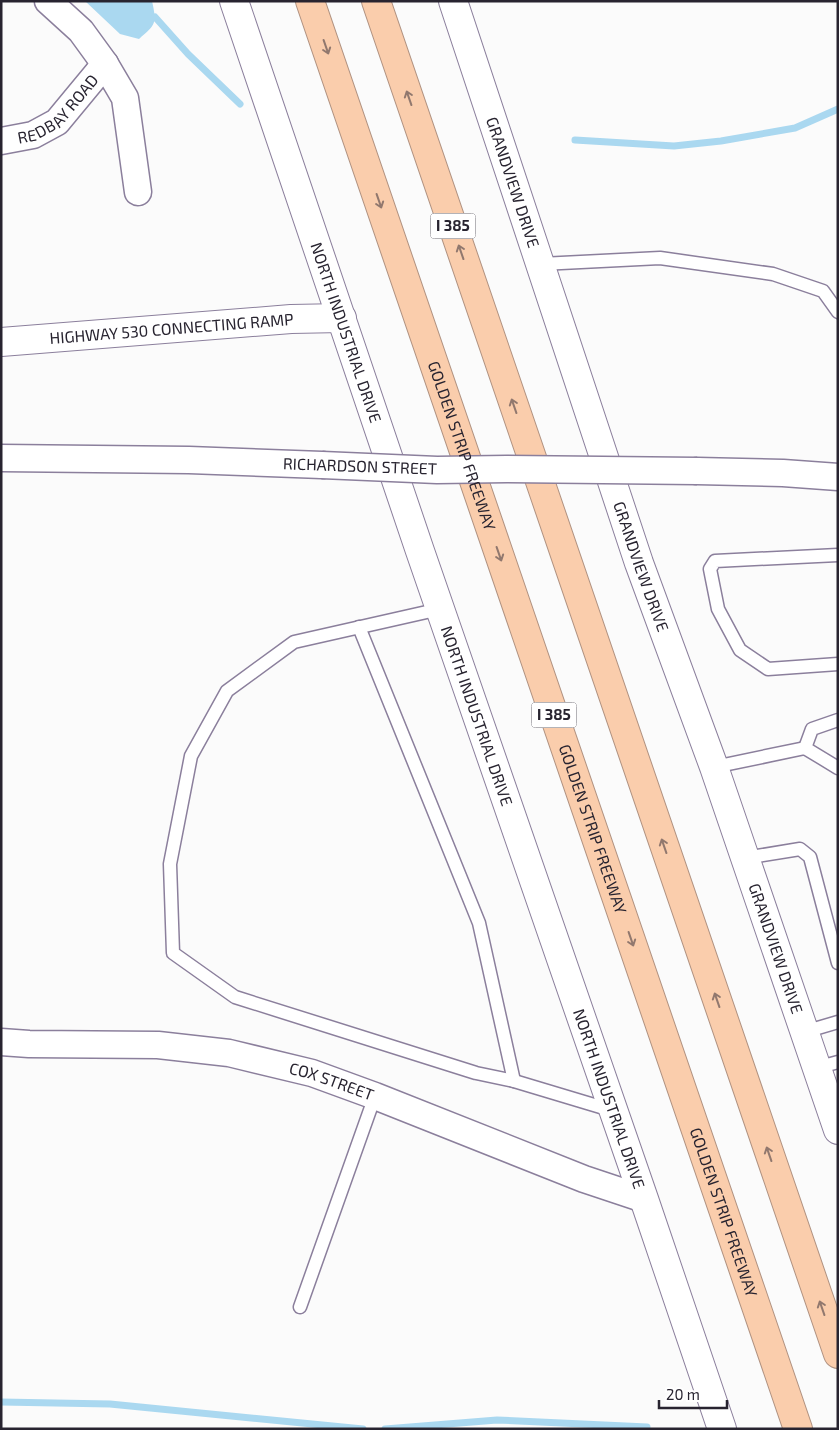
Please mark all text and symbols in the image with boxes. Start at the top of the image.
one-way arrow [322,39,331,55]
street label: REDBAY ROAD [16,70,102,147]
one-way arrow [404,91,413,106]
street label: GRANDVIEW DRIVE [483,114,544,250]
one-way arrow [375,193,384,208]
road number: I 385 [430,214,476,238]
street label: NORTH INDUSTRIAL DRIVE [307,240,386,425]
one-way arrow [456,245,465,260]
street label: HIGHWAY 530 CONNECTING RAMP [49,309,294,347]
street label: GOLDEN STRIP FREEWAY [425,358,500,533]
one-way arrow [509,398,518,414]
street label: RICHARDSON STREET [283,453,437,478]
street label: GRANDVIEW DRIVE [610,499,673,634]
one-way arrow [495,545,504,561]
street label: NORTH INDUSTRIAL DRIVE [438,623,517,808]
road number: I 385 [532,702,576,728]
street label: GOLDEN STRIP FREEWAY [556,742,631,916]
one-way arrow [659,839,669,855]
street label: GRANDVIEW DRIVE [745,881,808,1016]
one-way arrow [627,931,636,946]
one-way arrow [712,993,721,1008]
street label: NORTH INDUSTRIAL DRIVE [570,1006,650,1191]
street label: COX STREET [288,1058,377,1104]
street label: GOLDEN STRIP FREEWAY [687,1125,762,1299]
one-way arrow [764,1146,774,1162]
one-way arrow [817,1300,826,1316]
scale bar [659,1378,726,1410]
text: 20 m [666,1385,700,1403]

